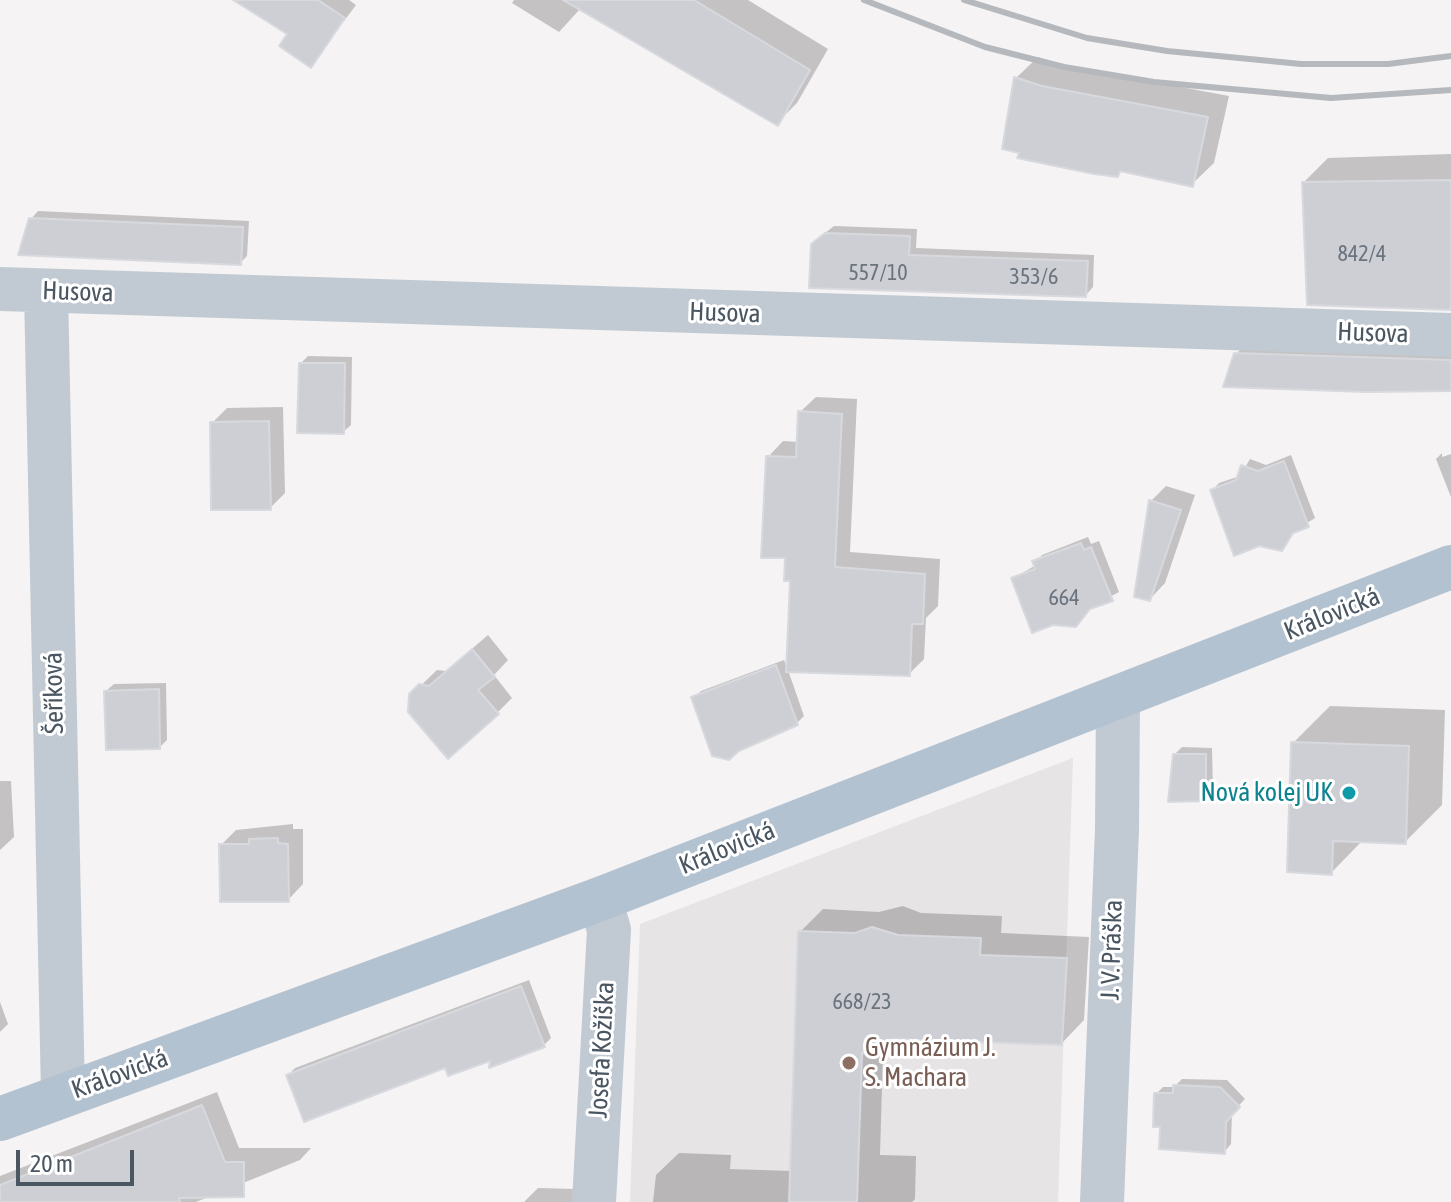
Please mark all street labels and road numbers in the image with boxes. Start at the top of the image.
street label: Husova [42,275,114,309]
street label: Husova [689,296,761,330]
street label: Husova [1337,316,1409,350]
street label: Královická [1280,581,1384,647]
street label: Šeříková [38,652,70,734]
street label: Královická [675,815,779,881]
street label: J. V. Práška [1095,899,1129,1001]
street label: Josefa Kožíška [583,981,621,1119]
street label: Královická [67,1042,173,1106]

